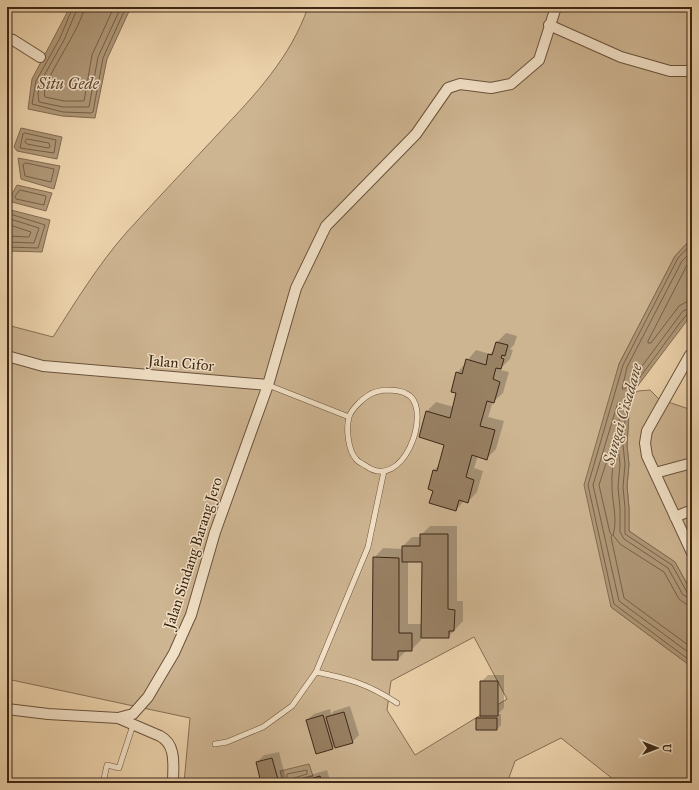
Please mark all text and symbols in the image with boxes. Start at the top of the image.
water label: Situ Gede [36,74,100,93]
street label: Jalan Cifor [145,351,215,376]
water label: Sungai Cisadane [599,360,646,468]
street label: Jalan Sindang Barang Jero [159,474,227,633]
north arrow [637,728,677,768]
text: U [660,744,673,753]

